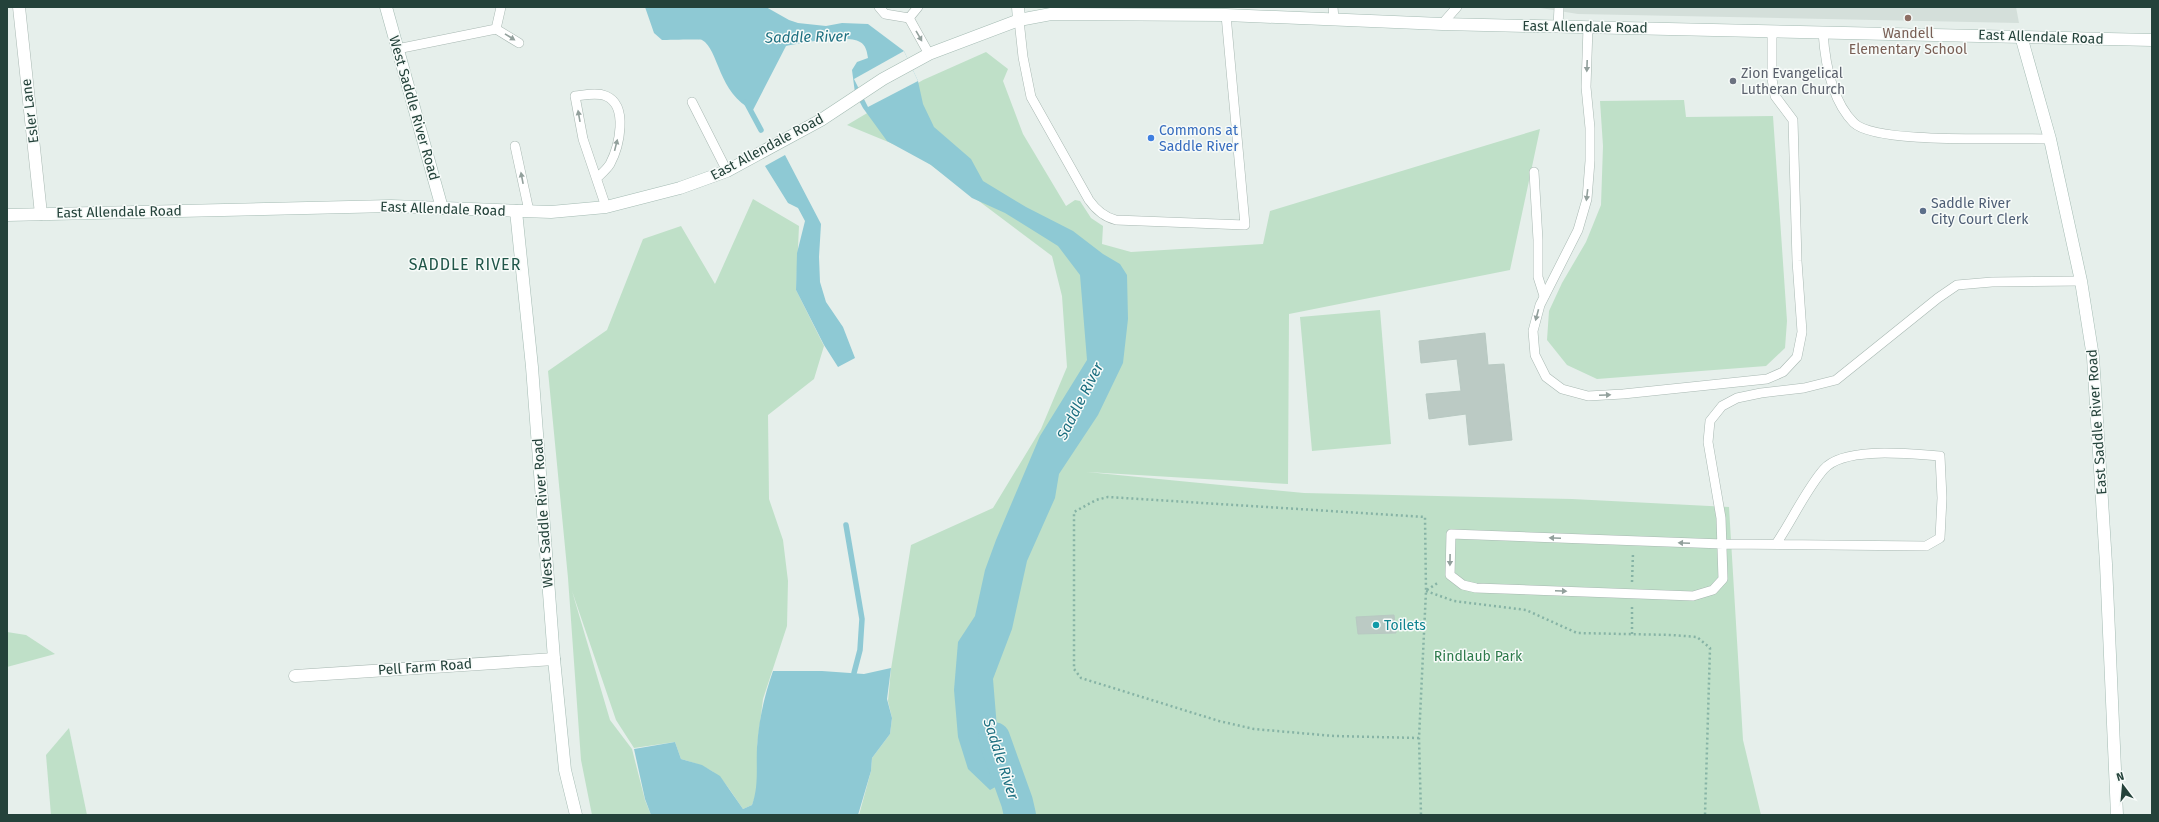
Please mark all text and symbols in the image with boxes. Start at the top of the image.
marker: Wandell Elementary School [1903,13,1913,23]
street label: East Allendale Road [1522,17,1648,37]
place label: Wandell Elementary School [1849,25,1967,58]
street label: East Allendale Road [1978,26,2104,48]
water label: Saddle River [764,27,850,47]
one-way arrow [916,30,923,42]
street label: West Saddle River Road [385,34,443,182]
one-way arrow [504,34,516,41]
one-way arrow [1584,60,1590,73]
place label: Zion Evangelical Lutheran Church [1741,65,1845,98]
marker: Zion Evangelical Lutheran Church [1728,76,1738,86]
street label: Esler Lane [18,78,42,144]
one-way arrow [575,110,581,122]
street label: East Allendale Road [708,110,826,184]
place label: Commons at Saddle River [1159,122,1239,155]
marker: Commons at Saddle River [1146,133,1156,143]
one-way arrow [614,139,620,151]
one-way arrow [519,172,525,184]
one-way arrow [1583,189,1590,201]
place label: Saddle River City Court Clerk [1931,195,2029,228]
street label: East Allendale Road [380,198,506,220]
street label: East Allendale Road [56,202,182,222]
marker: Saddle River City Court Clerk [1918,206,1928,216]
district label: SADDLE RIVER [409,255,521,274]
one-way arrow [1534,309,1540,321]
street label: East Saddle River Road [2083,349,2111,495]
water label: Saddle River [1052,358,1108,443]
one-way arrow [1599,392,1612,398]
street label: West Saddle River Road [529,438,557,588]
one-way arrow [1548,535,1561,541]
one-way arrow [1678,539,1690,546]
one-way arrow [1447,554,1453,567]
one-way arrow [1555,588,1567,595]
place label: Toilets [1384,617,1426,634]
marker: Toilets [1371,620,1381,630]
park label: Rindlaub Park [1434,648,1523,665]
street label: Pell Farm Road [377,655,473,679]
water label: Saddle River [979,715,1023,803]
north arrow [2103,766,2143,806]
text: N [2115,770,2126,784]

